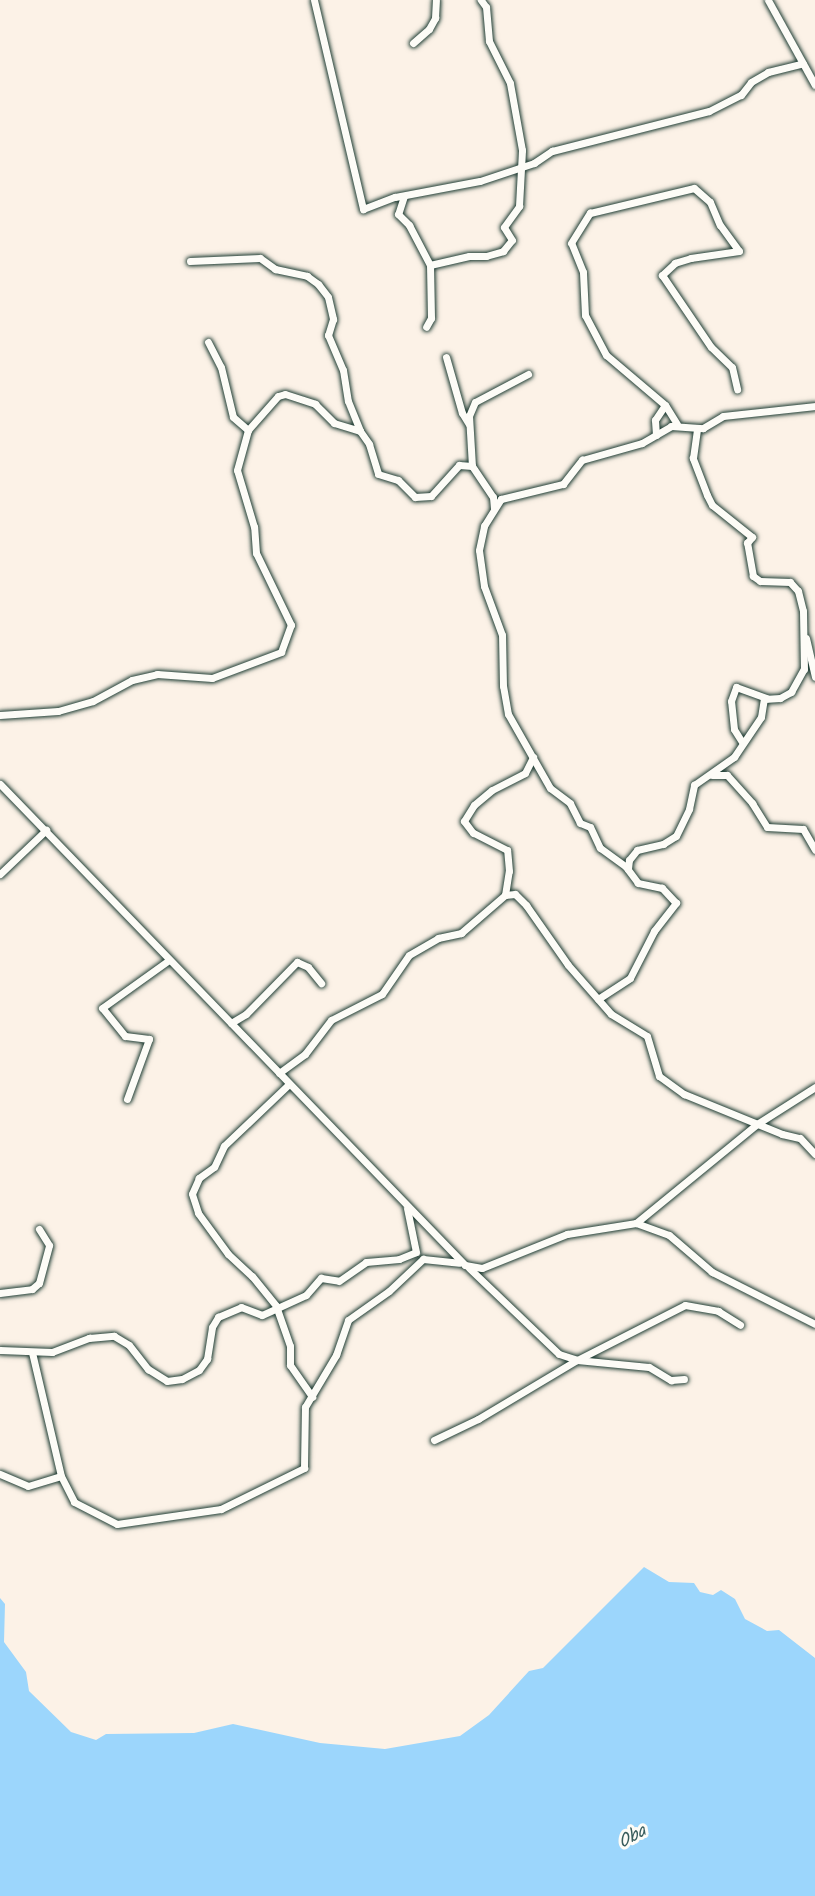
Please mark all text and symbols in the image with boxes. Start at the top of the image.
water label: Oba [615,1821,651,1855]

